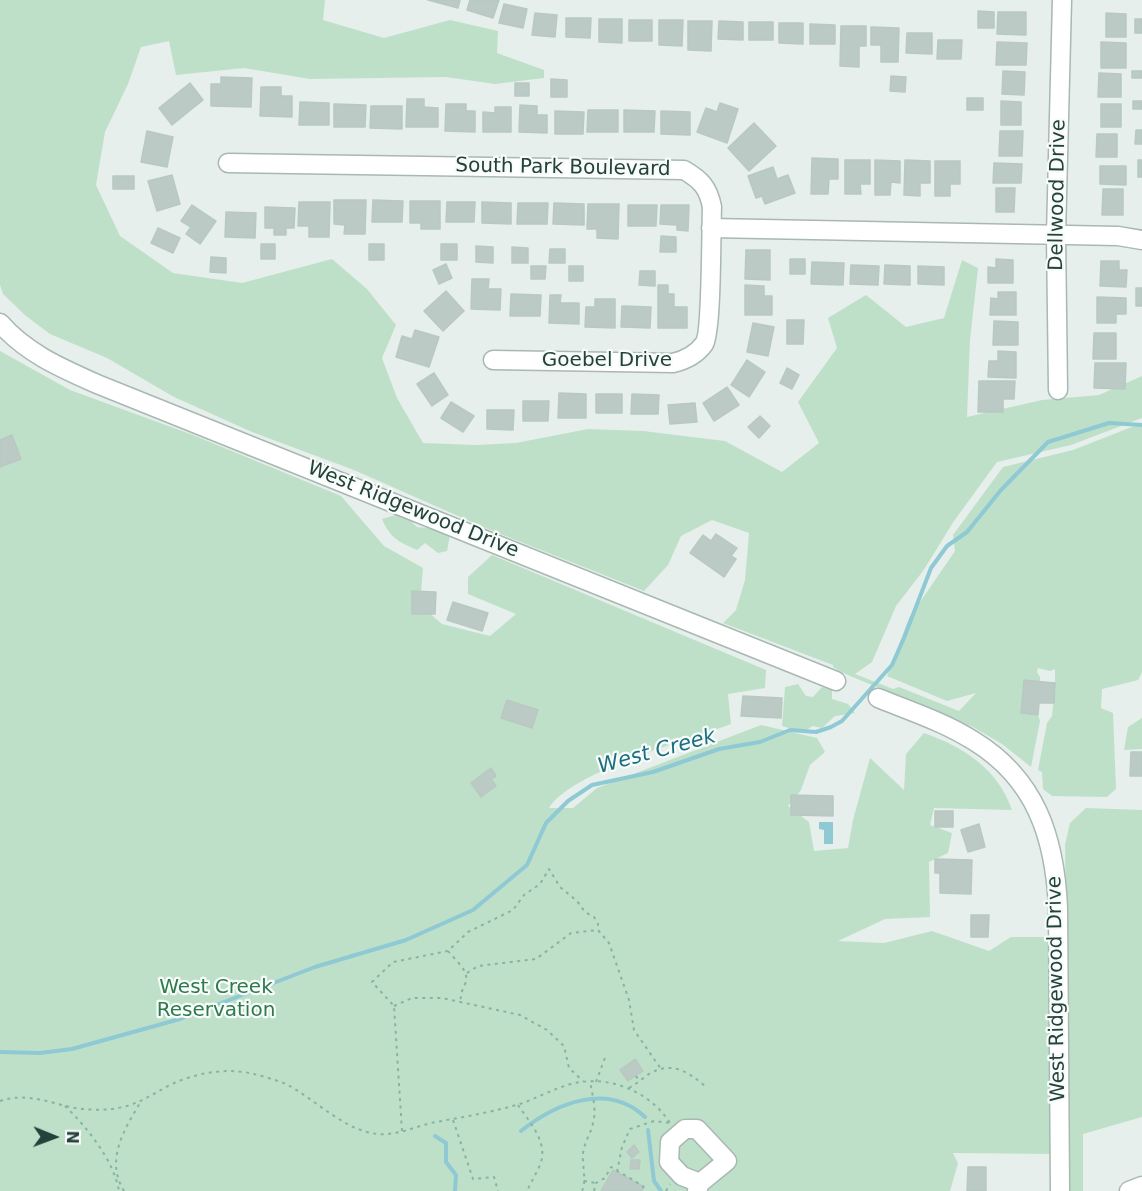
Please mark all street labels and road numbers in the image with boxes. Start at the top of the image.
street label: Dellwood Drive [1045,119,1071,271]
street label: South Park Boulevard [455,154,671,182]
street label: Goebel Drive [542,349,672,373]
street label: West Ridgewood Drive [304,457,522,563]
street label: West Ridgewood Drive [1043,876,1071,1102]

